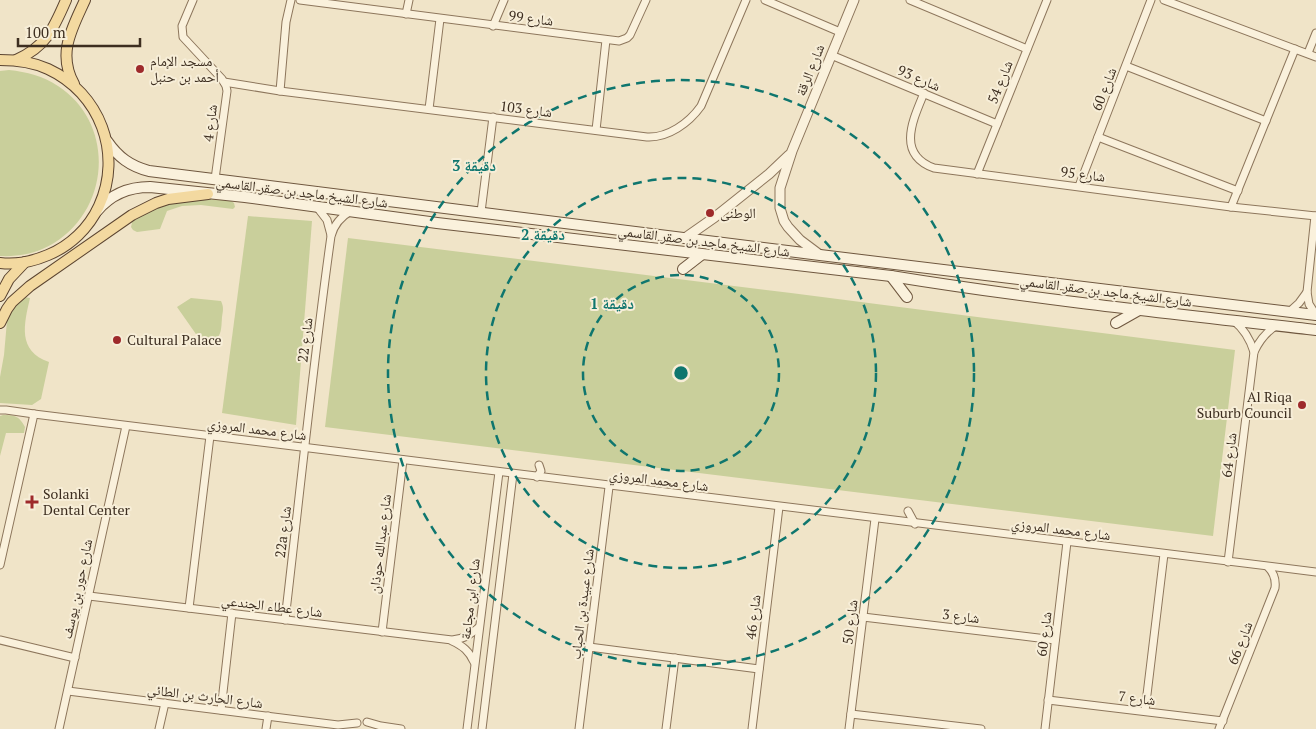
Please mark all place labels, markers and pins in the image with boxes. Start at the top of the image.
place label: مسجد الإمام أحمد بن حنبل [150,51,219,86]
marker: مسجد الإمام أحمد بن حنبل [134,63,146,75]
place label: الوطنی [720,203,756,222]
marker: الوطنی [704,207,716,219]
place label: Cultural Palace [127,330,222,349]
marker: Cultural Palace [111,334,123,346]
centre of rings [672,364,690,382]
place label: Al Riqa Suburb Council [1197,387,1292,422]
marker: Al Riqa Suburb Council [1296,399,1308,411]
place label: Solanki Dental Center [43,484,130,519]
marker: Solanki Dental Center [25,495,39,509]

